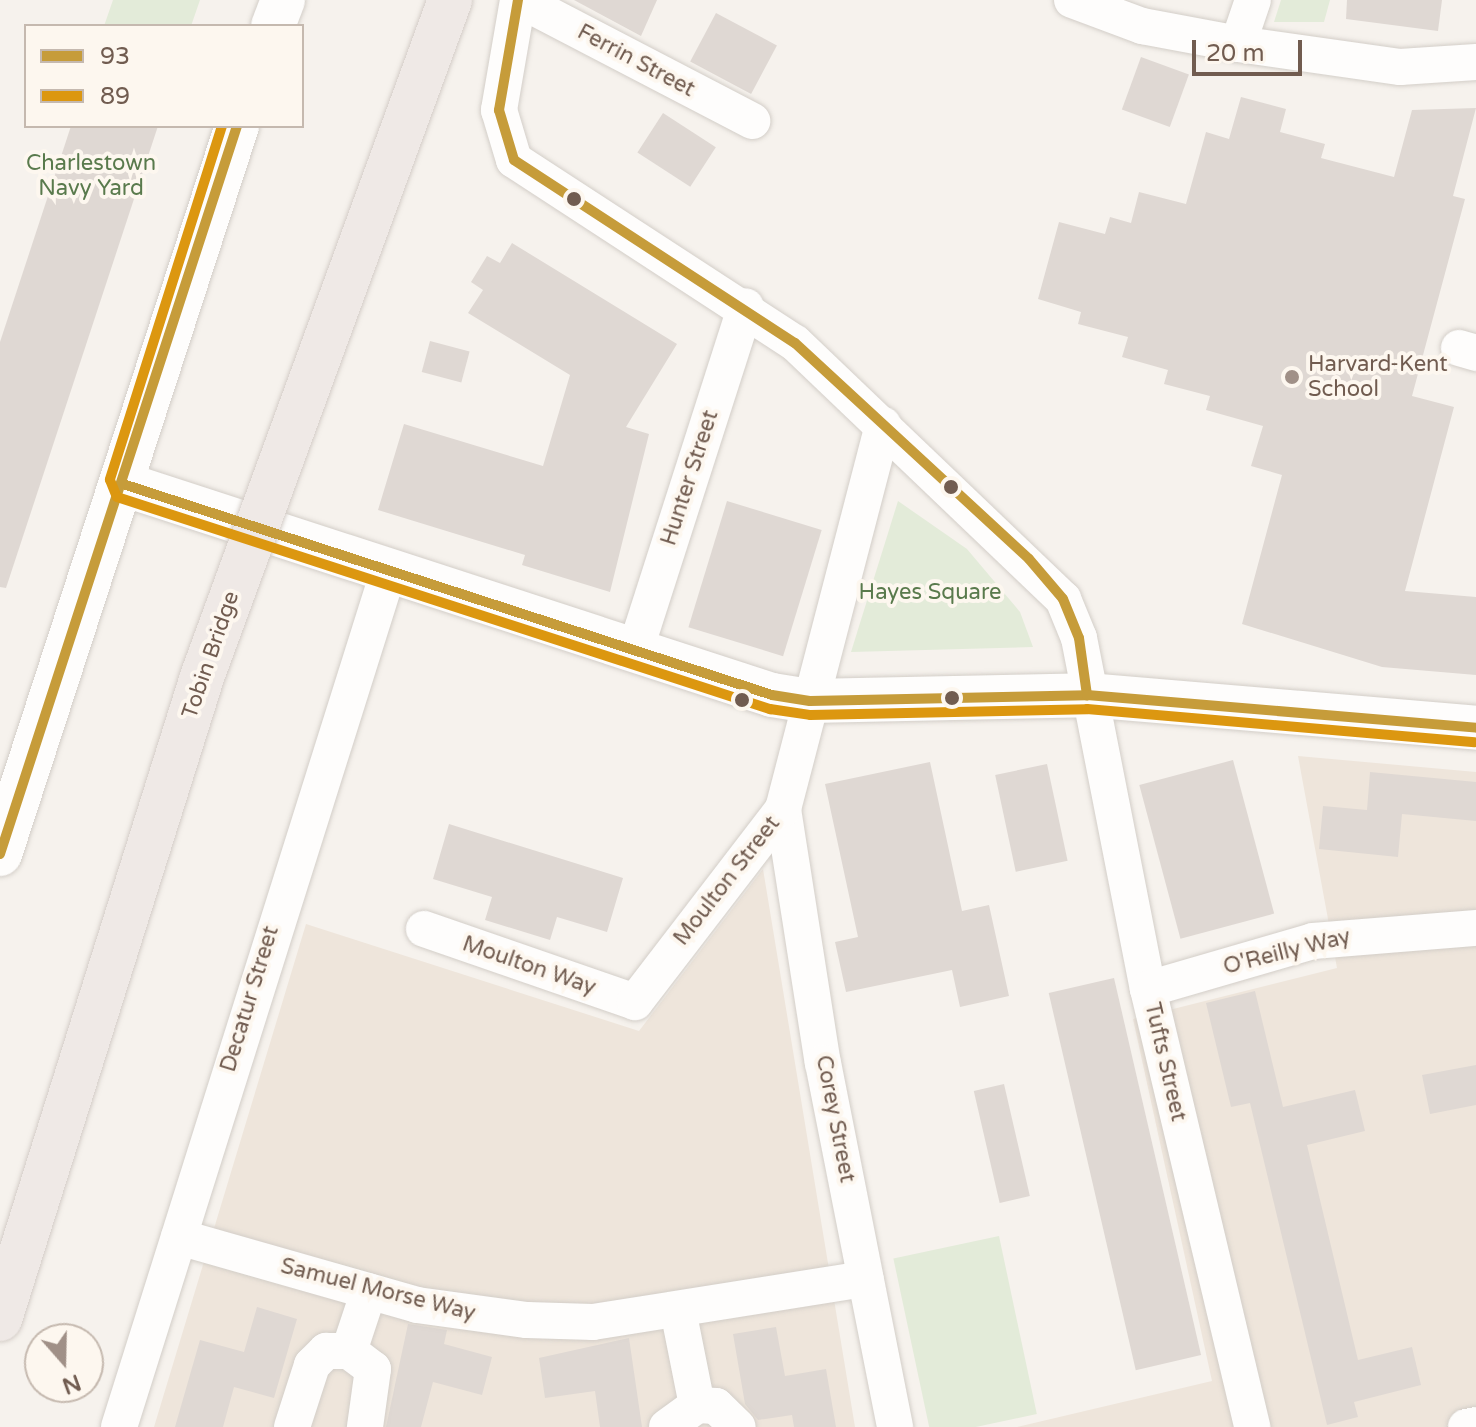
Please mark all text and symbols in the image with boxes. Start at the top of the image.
street label: Ferrin Street [573,19,699,103]
legend [24,24,304,128]
scale bar [1196,24,1306,74]
text: 20 m [1206,39,1264,68]
text: 93 [100,42,130,71]
text: 89 [100,82,130,111]
park label: Charlestown Navy Yard [26,150,156,202]
unlabelled marker [566,191,582,207]
place label: Harvard-Kent School [1308,351,1448,402]
marker: Harvard-Kent School [1283,368,1301,386]
street label: Hunter Street [656,407,724,549]
unlabelled marker [943,479,959,495]
park label: Hayes Square [859,580,1001,606]
street label: Tobin Bridge [177,588,245,722]
unlabelled marker [944,690,960,706]
unlabelled marker [734,692,750,708]
street label: Moulton Street [668,811,786,951]
street label: Decatur Street [215,923,285,1075]
street label: O'Reilly Way [1221,923,1353,981]
street label: Moulton Way [459,931,599,1001]
street label: Tufts Street [1139,1000,1191,1124]
street label: Corey Street [810,1053,860,1185]
street label: Samuel Morse Way [278,1253,478,1327]
north arrow [24,1323,104,1403]
text: N [59,1368,84,1399]

